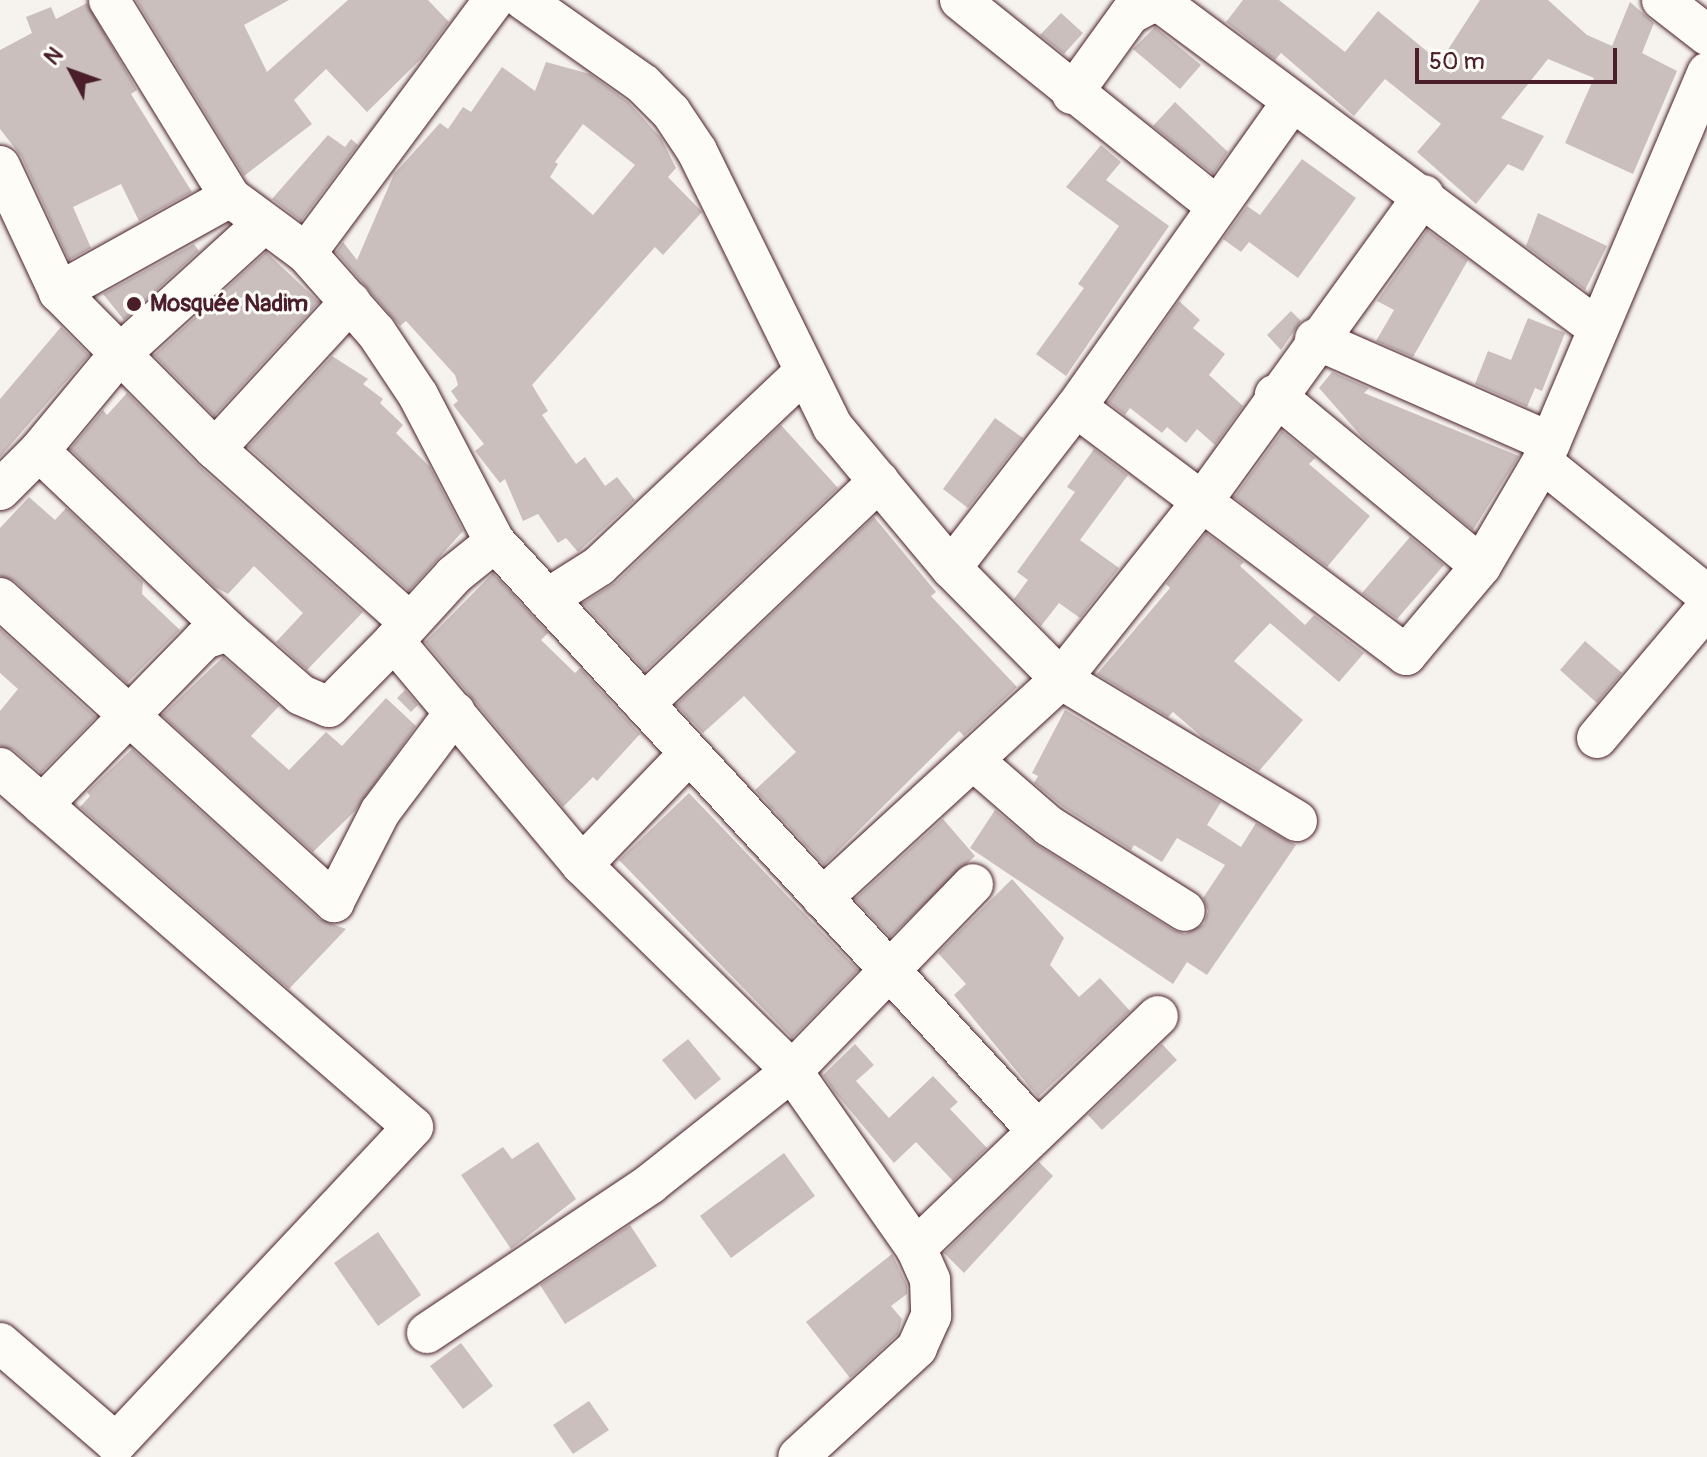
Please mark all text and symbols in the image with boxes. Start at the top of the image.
north arrow [32,32,112,112]
scale bar [1419,32,1621,82]
text: N [38,41,69,71]
text: 50 m [1429,47,1485,76]
place label: Mosquée Nadim [150,290,308,318]
marker: Mosquée Nadim [125,295,143,313]

